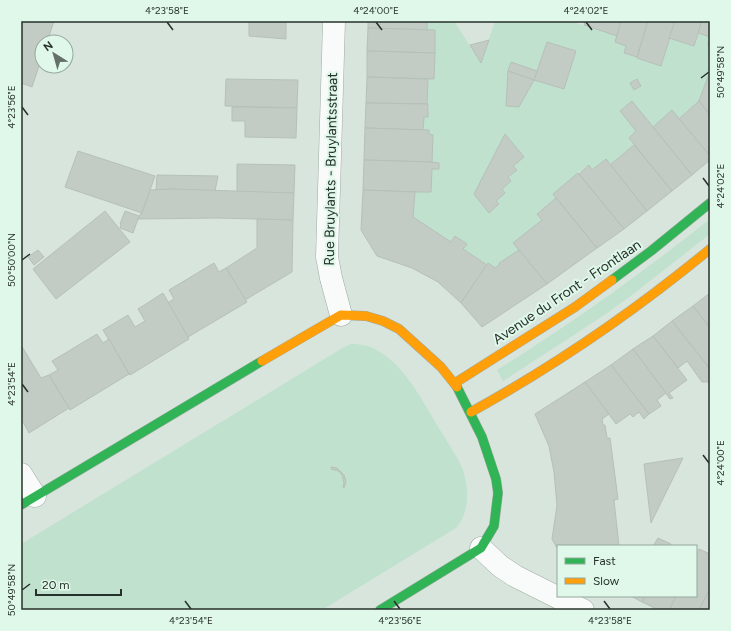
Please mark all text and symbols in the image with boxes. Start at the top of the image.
text: 4°23'58"E [145,4,189,17]
text: 4°24'00"E [353,4,399,17]
text: 4°24'02"E [564,4,608,17]
north arrow [34,34,74,74]
text: N [41,39,56,54]
text: 50°49'58"N [714,46,727,98]
street label: Rue Bruylants - Bruylantsstraat [321,72,341,266]
text: 4°23'56"E [5,85,18,129]
text: 4°24'02"E [714,164,727,208]
text: 50°50'00"N [5,233,18,287]
street label: Avenue du Front - Frontlaan [490,236,644,348]
text: 4°23'54"E [5,362,18,406]
text: 4°24'00"E [714,440,727,486]
legend [557,545,697,597]
text: Fast [593,554,616,568]
text: 50°49'58"N [5,564,18,616]
scale bar [36,571,121,597]
text: Slow [593,574,620,588]
text: 20 m [42,578,70,592]
text: 4°23'54"E [169,614,213,627]
text: 4°23'56"E [378,614,422,627]
text: 4°23'58"E [588,614,632,627]

